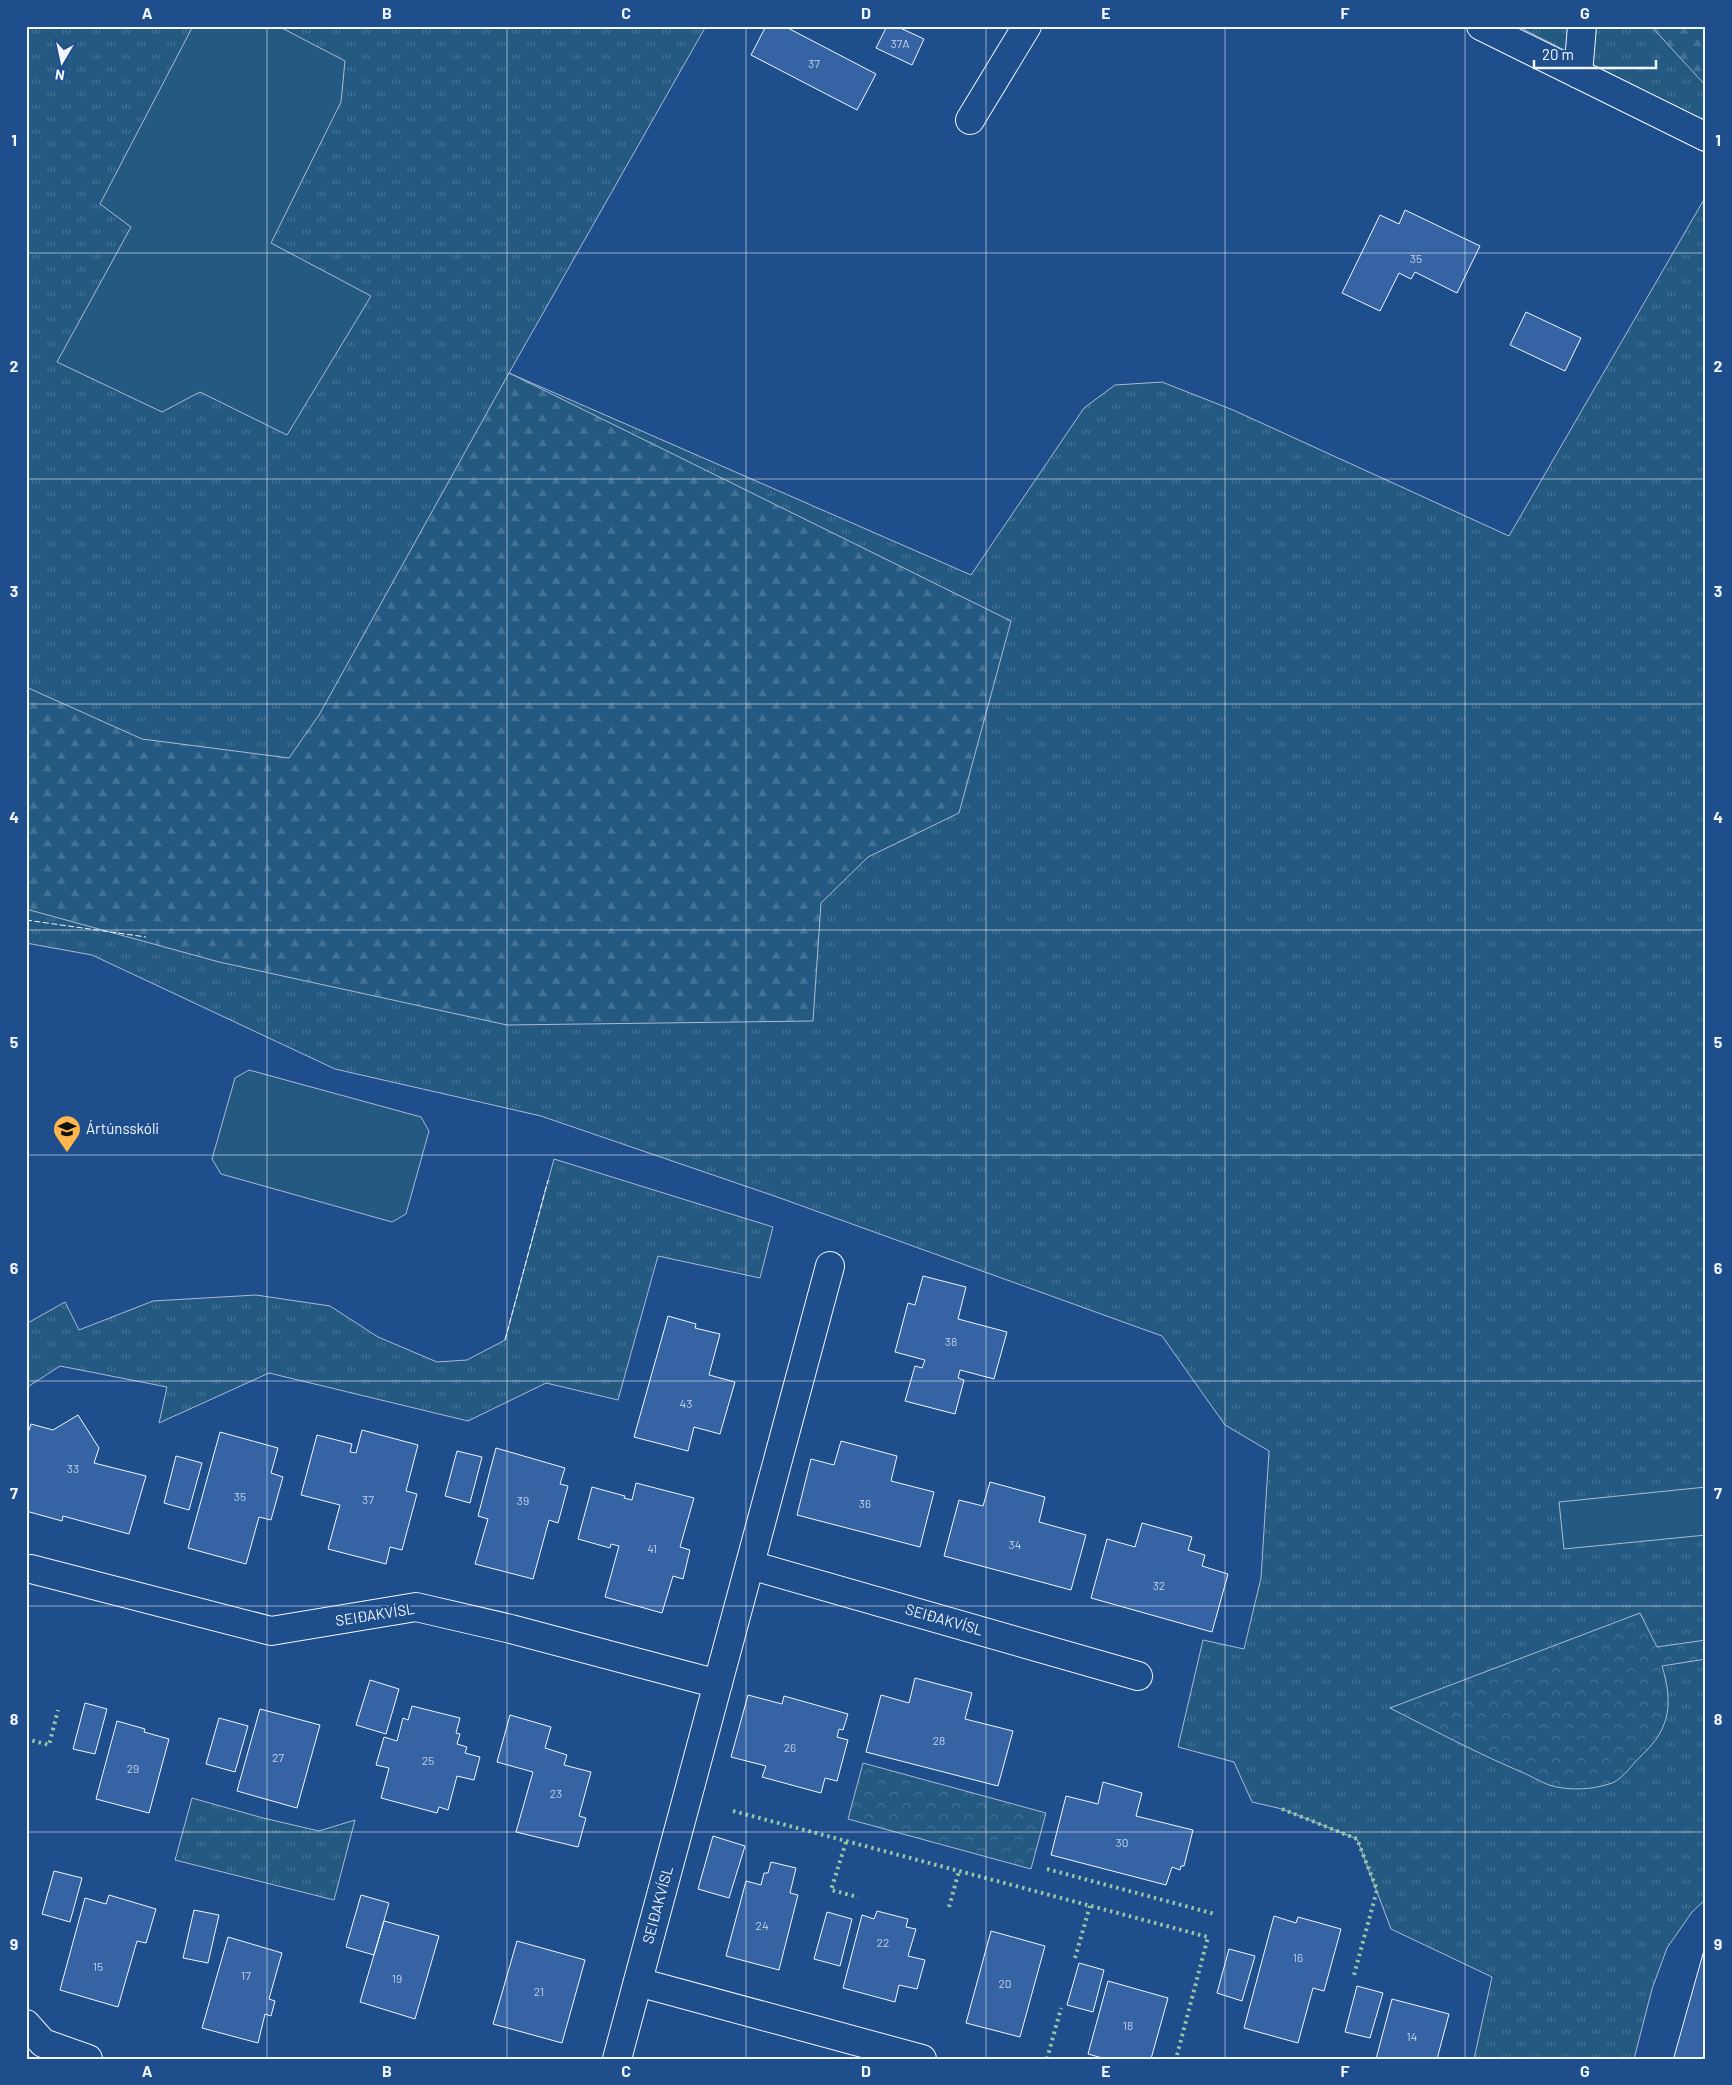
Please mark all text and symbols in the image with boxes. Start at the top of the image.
text: A [142,3,153,22]
text: B [382,3,392,22]
text: C [621,3,631,22]
text: D [861,3,871,22]
text: E [1101,3,1111,22]
text: F [1341,3,1350,22]
text: G [1580,3,1590,22]
house number: 37A [890,36,910,50]
north arrow [38,38,88,88]
scale bar [1534,38,1657,70]
text: 20 m [1542,45,1574,63]
house number: 37 [808,56,820,70]
text: N [54,66,66,84]
text: 1 [11,130,17,149]
text: 1 [1715,130,1721,149]
house number: 35 [1410,251,1422,265]
text: 2 [10,356,19,375]
text: 2 [1714,356,1723,375]
text: 3 [10,581,18,600]
text: 3 [1714,581,1722,600]
text: 4 [9,807,19,826]
text: 4 [1713,807,1723,826]
text: 5 [10,1032,19,1051]
text: 5 [1714,1032,1723,1051]
school or university icon: Ártúnsskóli [52,1114,82,1153]
place label: Ártúnsskóli [86,1119,159,1137]
text: 6 [10,1258,19,1277]
text: 6 [1714,1258,1723,1277]
house number: 38 [945,1334,957,1348]
house number: 43 [680,1396,692,1410]
house number: 33 [67,1461,79,1475]
text: 7 [10,1483,18,1502]
text: 7 [1714,1483,1722,1502]
house number: 35 [234,1489,246,1503]
house number: 37 [362,1492,374,1506]
house number: 39 [517,1493,529,1507]
house number: 36 [859,1496,871,1510]
house number: 34 [1009,1537,1021,1551]
house number: 41 [647,1541,657,1555]
house number: 32 [1153,1578,1165,1592]
street label: SEIÐAKVÍSL [334,1599,416,1629]
street label: SEIÐAKVÍSL [903,1599,985,1639]
text: 8 [10,1709,19,1728]
text: 8 [1714,1709,1723,1728]
house number: 28 [933,1733,945,1747]
house number: 26 [784,1740,796,1754]
house number: 27 [272,1750,284,1764]
house number: 25 [422,1753,434,1767]
house number: 29 [127,1761,139,1775]
house number: 23 [550,1786,562,1800]
house number: 30 [1116,1835,1128,1849]
street label: SEIÐAKVÍSL [638,1864,676,1946]
house number: 24 [755,1918,769,1932]
text: 9 [10,1934,18,1953]
text: 9 [1714,1934,1722,1953]
house number: 22 [877,1935,889,1949]
house number: 16 [1293,1950,1303,1964]
house number: 15 [93,1959,103,1973]
house number: 17 [241,1968,251,1982]
house number: 19 [392,1971,402,1985]
house number: 20 [998,1976,1012,1990]
house number: 21 [534,1984,544,1998]
house number: 18 [1123,2018,1133,2032]
house number: 14 [1407,2029,1417,2043]
text: A [142,2061,153,2080]
text: B [382,2061,392,2080]
text: C [621,2061,631,2080]
text: D [861,2061,871,2080]
text: E [1101,2061,1111,2080]
text: F [1341,2061,1350,2080]
text: G [1580,2061,1590,2080]

